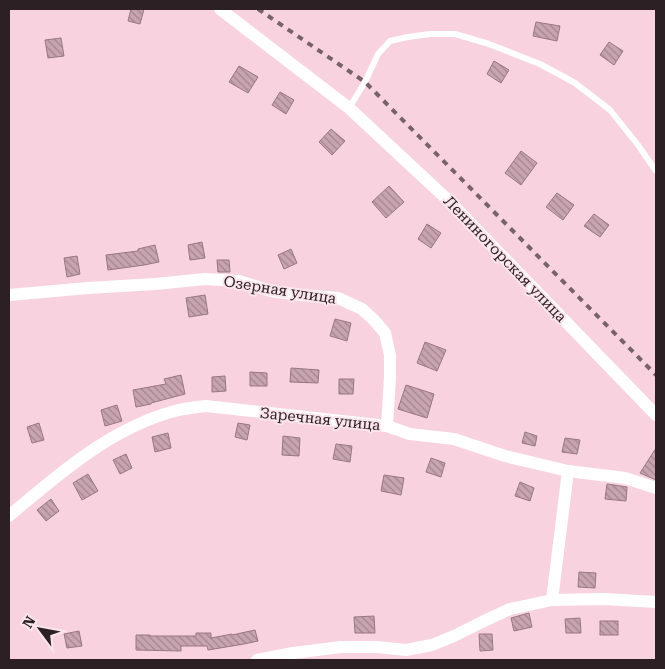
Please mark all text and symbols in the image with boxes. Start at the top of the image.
street label: Лениногорская улица [440,192,570,326]
street label: Озерная улица [222,272,338,308]
street label: Заречная улица [259,404,381,434]
north arrow [15,604,65,654]
text: N [19,613,39,631]

